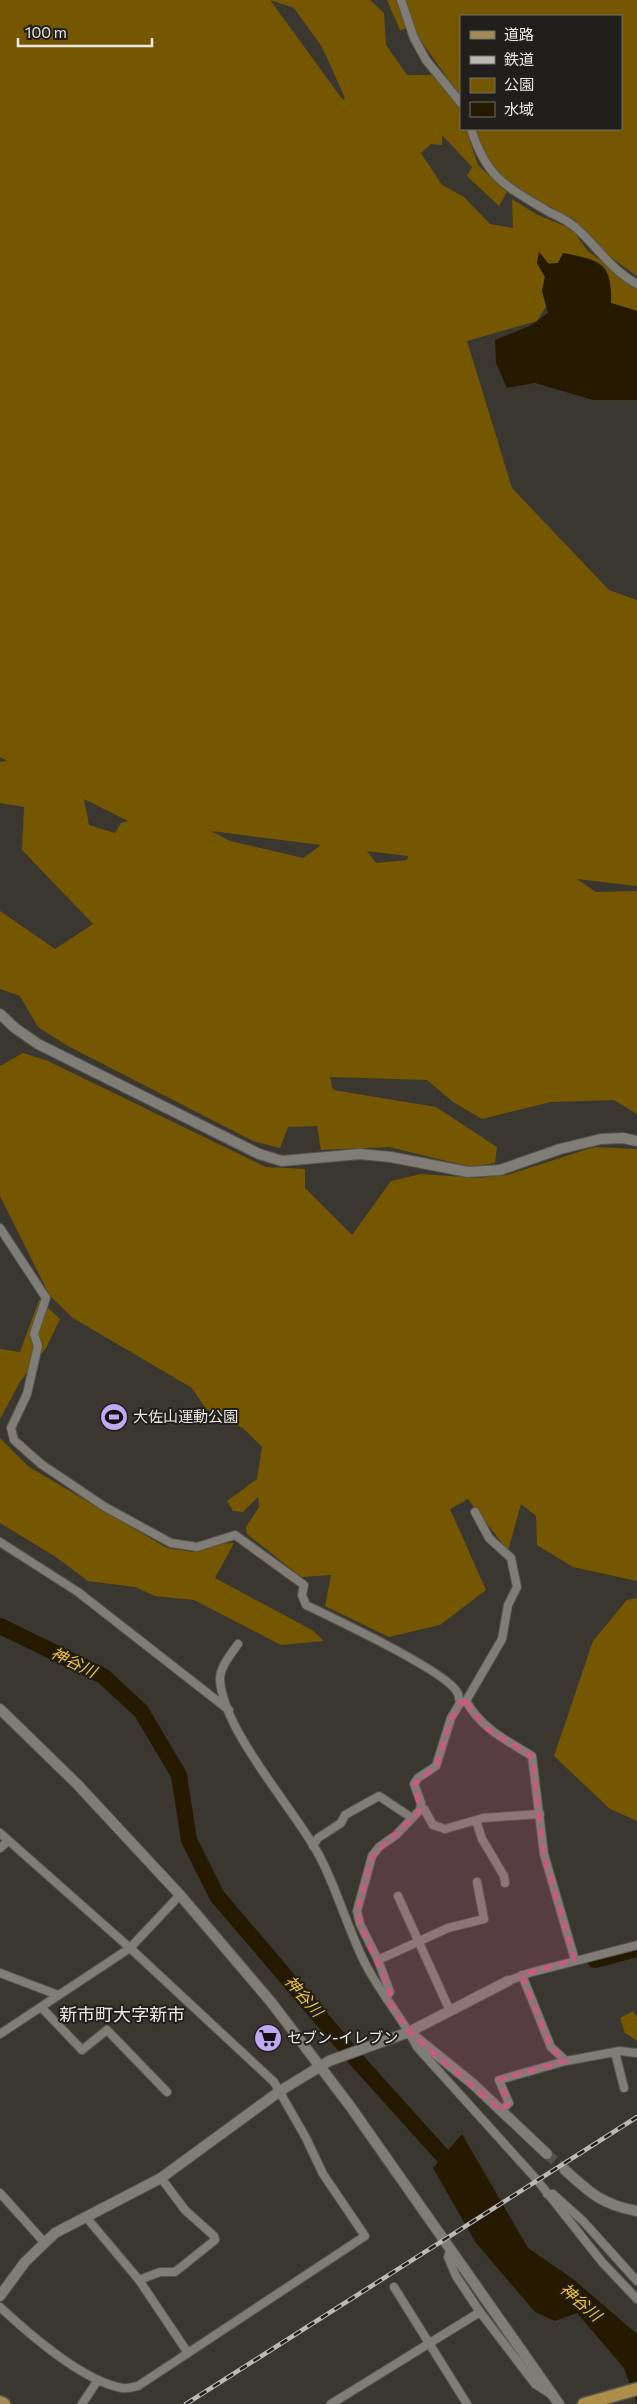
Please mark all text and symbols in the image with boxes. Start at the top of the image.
scale bar [18,15,151,47]
legend [460,15,622,130]
text: 100 m [25,23,67,41]
text: 道路 [504,25,534,43]
text: 鉄道 [504,50,534,68]
text: 公園 [504,75,534,93]
text: 水域 [504,100,534,118]
sports icon: 大佐山運動公園 [99,1402,129,1432]
place label: 大佐山運動公園 [133,1407,238,1425]
water label: 神谷川 [48,1642,102,1681]
water label: 神谷川 [281,1971,329,2022]
district label: 新市町大字新市 [59,2003,185,2025]
supermarket icon: セブン-イレブン [253,2023,283,2053]
place label: セブン-イレブン [287,2028,398,2046]
water label: 神谷川 [557,2279,607,2326]

